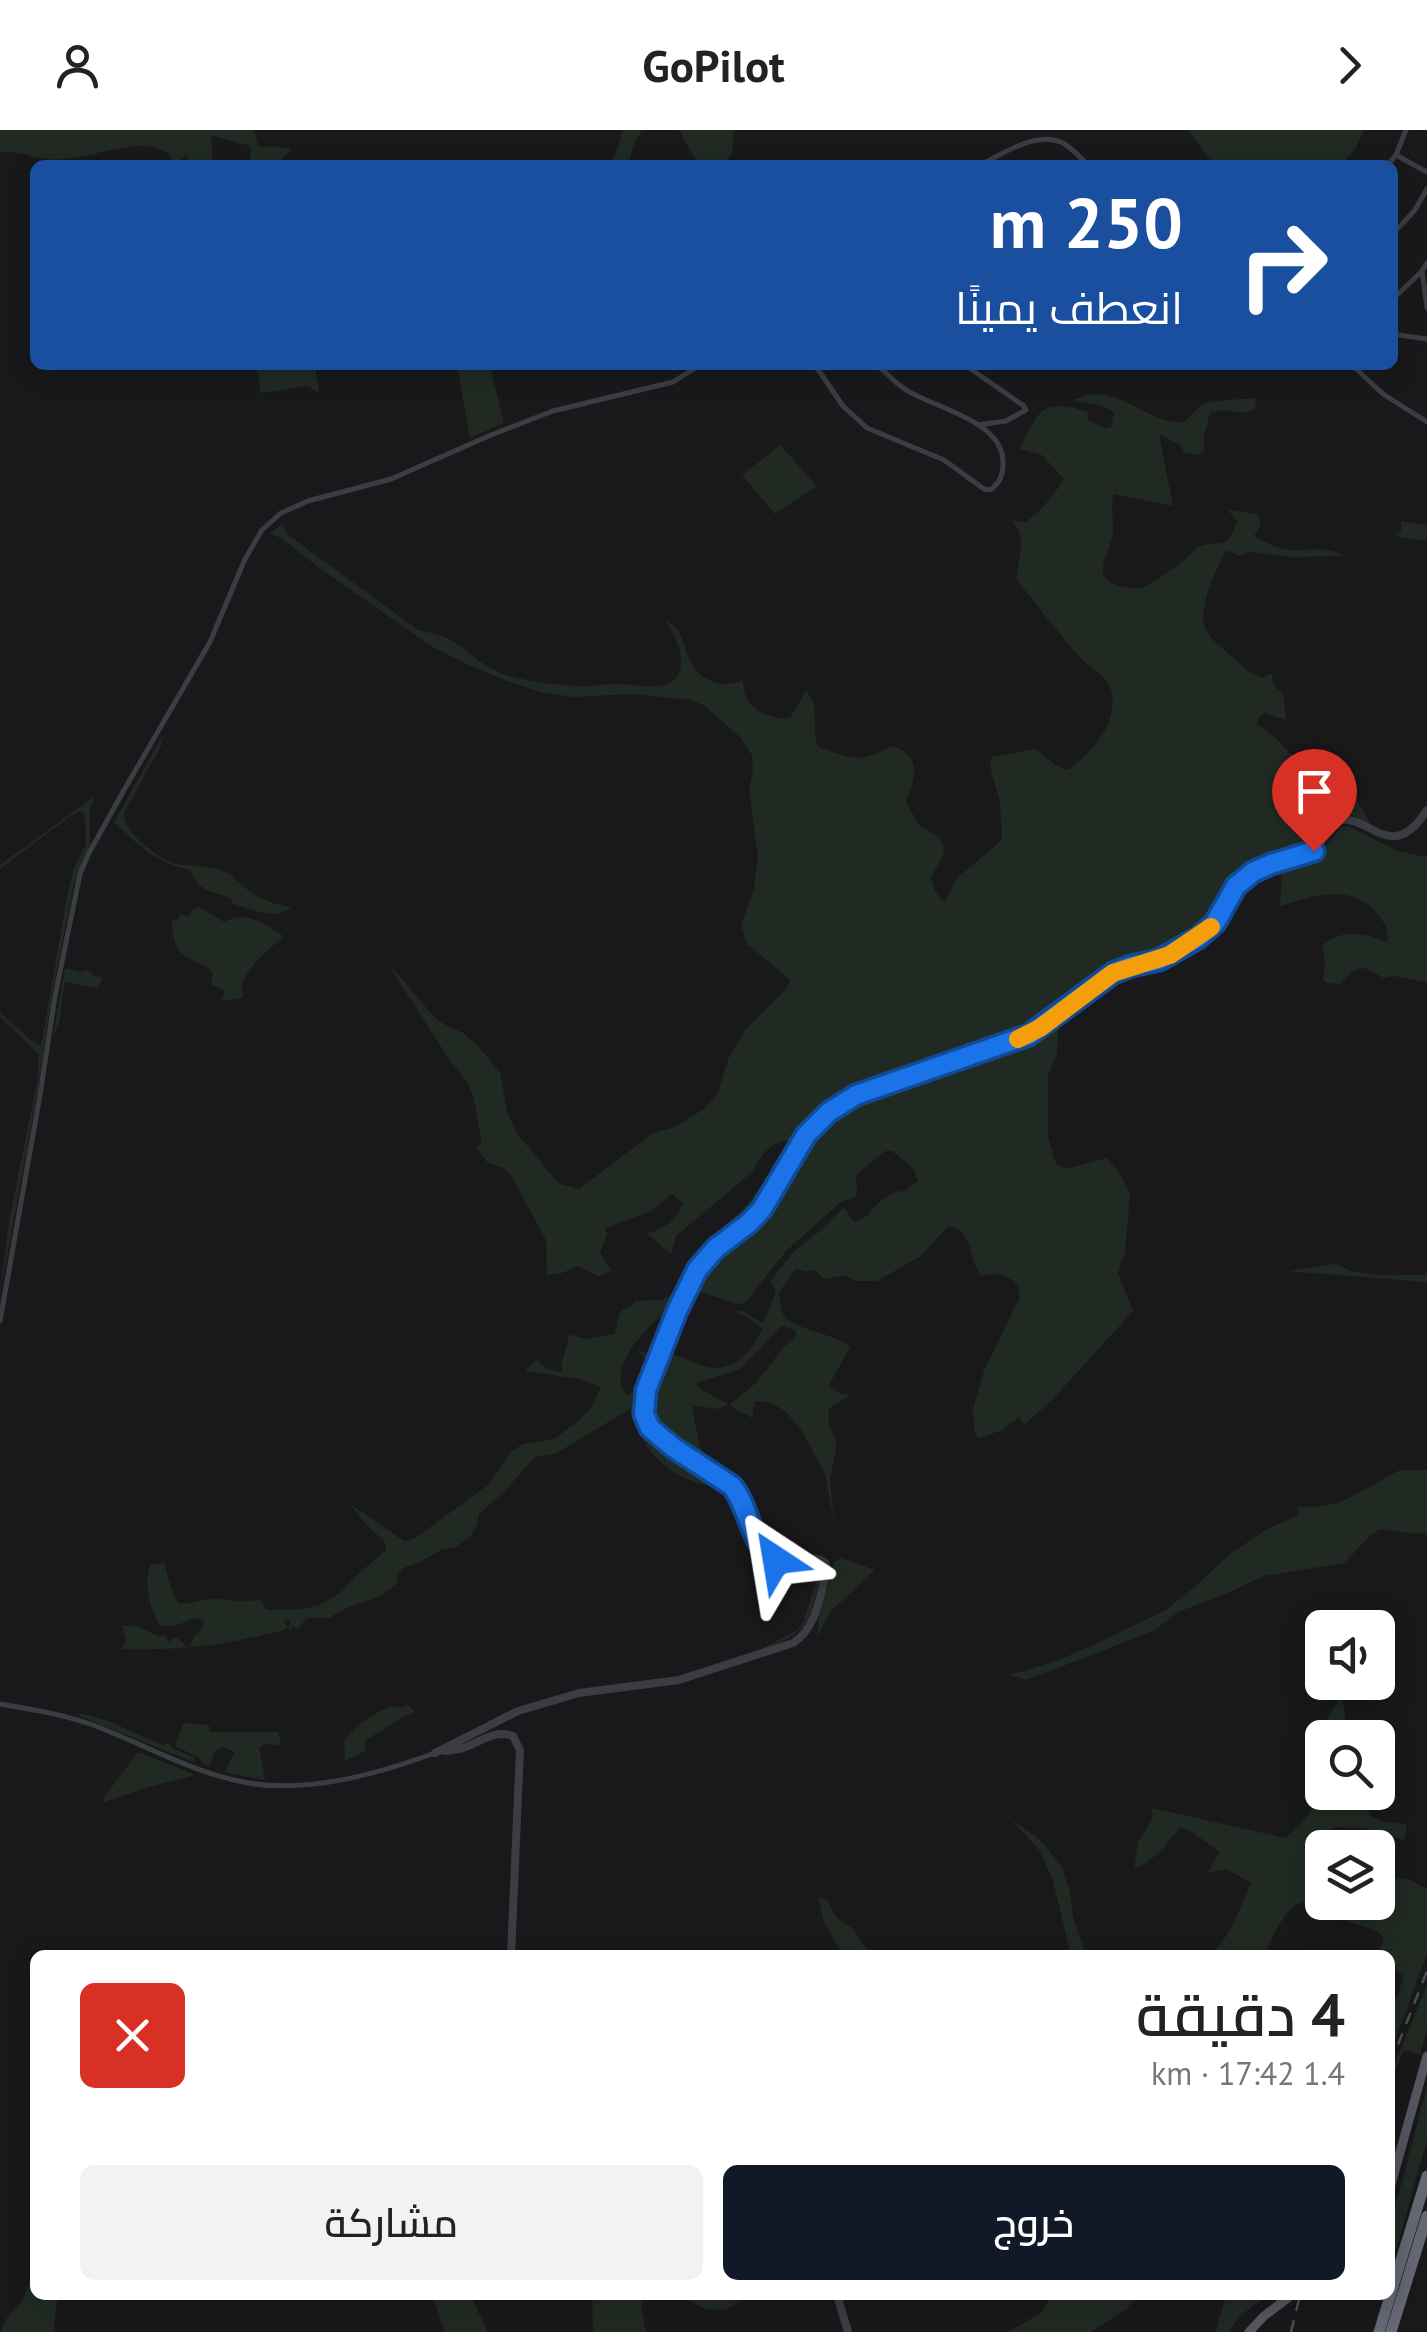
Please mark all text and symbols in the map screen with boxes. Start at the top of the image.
text: GoPilot [642,36,785,94]
icon: person [50,38,105,93]
icon: forward [1322,38,1377,93]
text: 250 m [990,177,1183,267]
icon: right [1218,200,1348,330]
text: انعطف يمينًا [955,278,1183,336]
pin [1272,749,1357,852]
icon: arrive [1287,764,1342,819]
position arrow [724,1508,828,1612]
map controls [1305,1610,1395,1920]
button: sound [1305,1610,1395,1700]
button: search [1305,1720,1395,1810]
button: layers [1305,1830,1395,1920]
text: 4 دقيقة [1136,1975,1345,2053]
button: close [80,1983,185,2088]
text: 1.4 km · 17:42 [1151,2052,1345,2094]
button: مشاركة [80,2165,703,2280]
button: خروج [723,2165,1345,2280]

